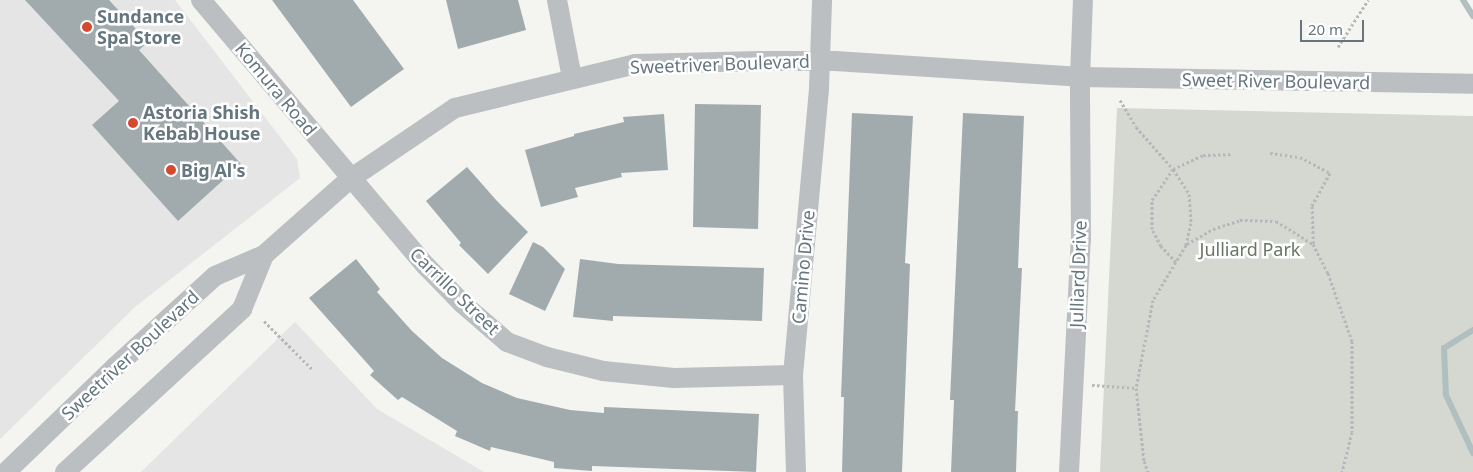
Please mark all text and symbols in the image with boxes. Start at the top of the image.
place label: Sundance Spa Store [97,6,184,48]
scale bar [1303,10,1367,42]
text: 20 m [1308,19,1343,39]
marker: Sundance Spa Store [81,21,93,33]
street label: Komura Road [231,38,321,140]
street label: Sweetriver Boulevard [630,50,810,78]
street label: Sweet River Boulevard [1182,69,1370,93]
place label: Astoria Shish Kebab House [143,102,260,144]
marker: Astoria Shish Kebab House [127,117,139,129]
place label: Big Al's [181,159,246,181]
marker: Big Al's [165,164,177,176]
street label: Camino Drive [787,209,819,325]
street label: Julliard Drive [1065,220,1091,328]
park label: Julliard Park [1200,238,1300,260]
street label: Carrillo Street [406,243,504,339]
street label: Sweetriver Boulevard [57,286,203,424]

